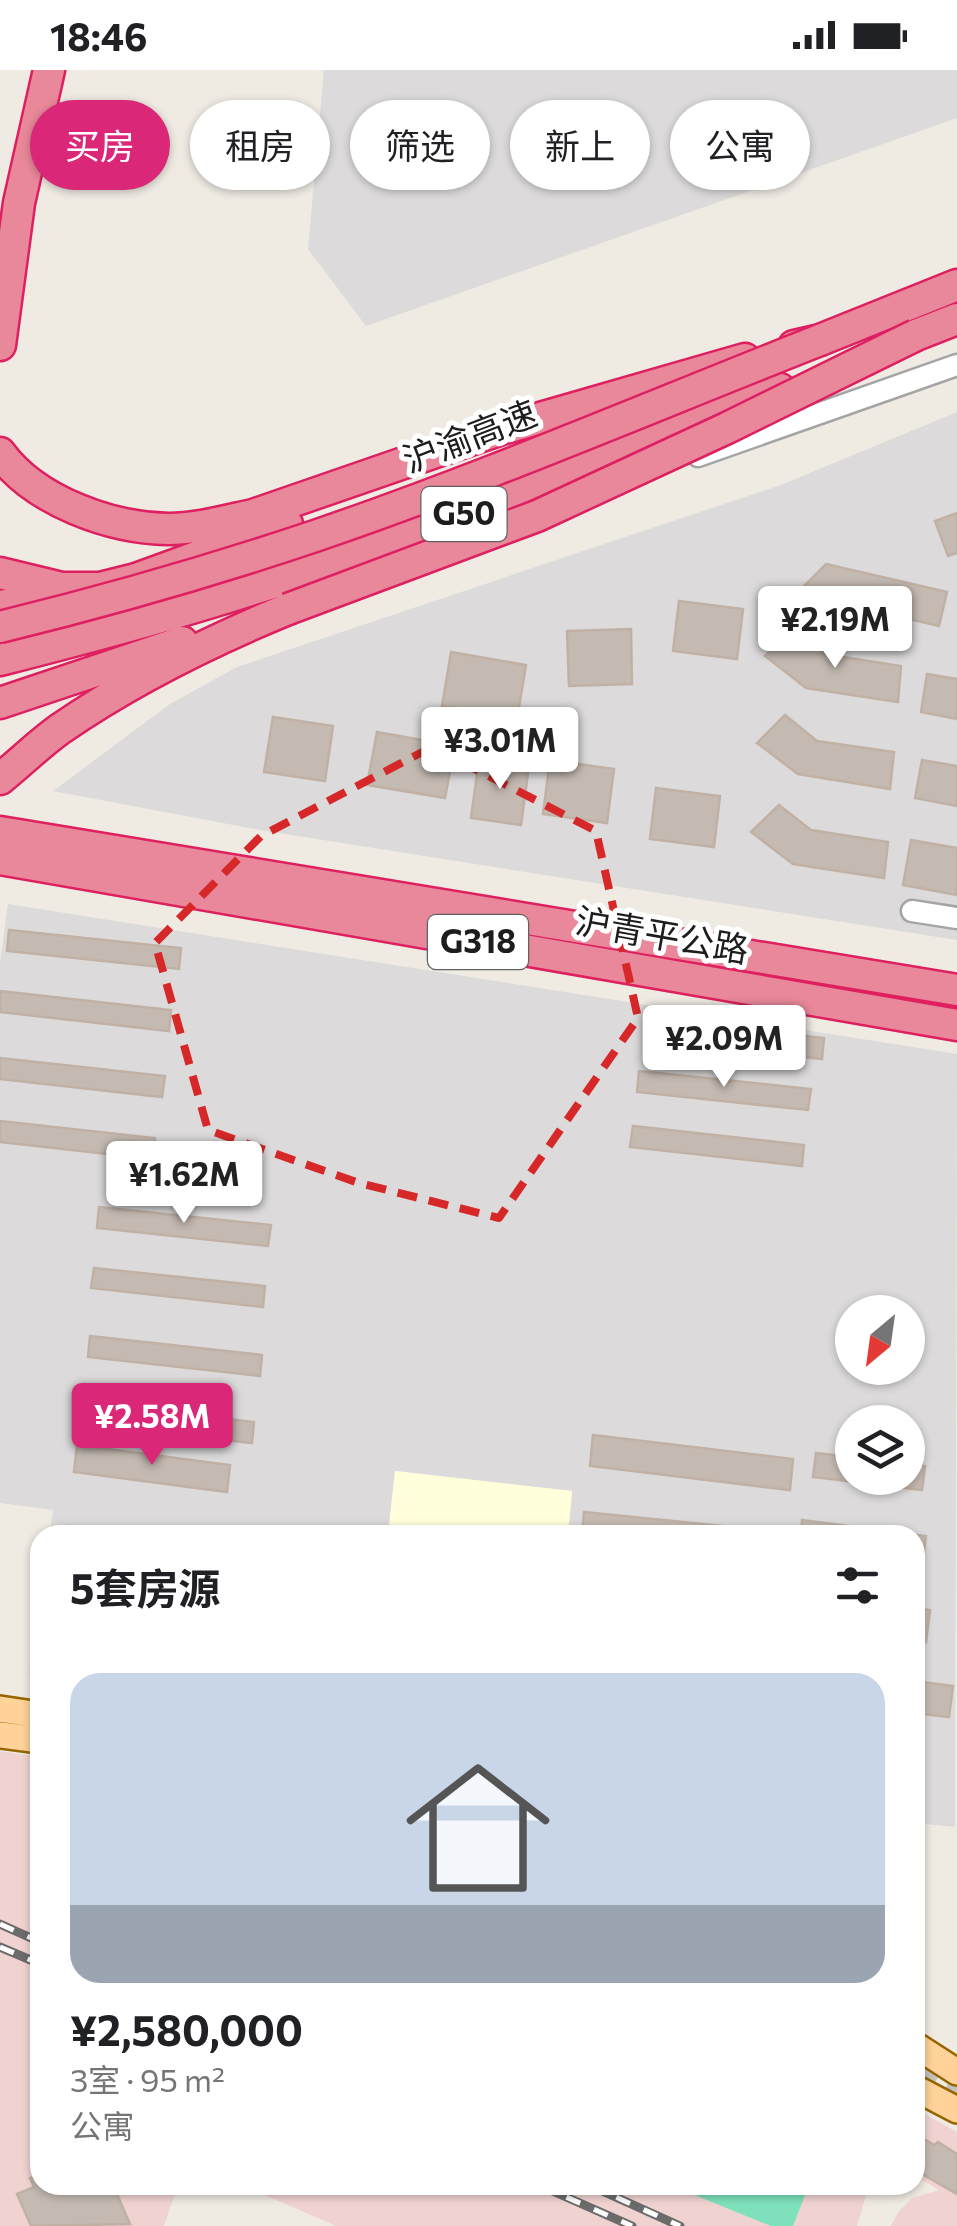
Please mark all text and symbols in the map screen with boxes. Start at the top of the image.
text: 18:46 [50,12,148,59]
chip: 买房 [30,100,170,190]
chip: 租房 [190,100,330,190]
chip: 筛选 [350,100,490,190]
chip: 新上 [510,100,650,190]
chip: 公寓 [670,100,810,190]
street label: 沪渝高速 [396,390,542,480]
road number: G50 [422,487,506,541]
pin: ¥2.19M [754,586,916,671]
text: ¥2.19M [780,598,890,638]
pin: ¥3.01M [419,707,581,792]
text: ¥3.01M [443,719,557,759]
street label: 沪青平公路 [573,897,752,970]
road number: G318 [428,915,528,969]
pin: ¥2.09M [643,1005,805,1090]
text: ¥2.09M [665,1017,783,1057]
pin: ¥1.62M [103,1141,265,1226]
text: ¥1.62M [128,1153,240,1193]
north arrow [835,1295,925,1385]
map controls [835,1295,925,1495]
pin: ¥2.58M [71,1383,233,1468]
text: ¥2.58M [94,1395,210,1435]
button: layers [835,1405,925,1495]
icon: filters [830,1558,885,1613]
text: 5套房源 [70,1561,221,1613]
icon: home [388,1738,568,1918]
text: ¥2,580,000 [70,2003,303,2055]
text: 3室 · 95 m² [70,2059,225,2099]
text: 公寓 [70,2105,134,2145]

